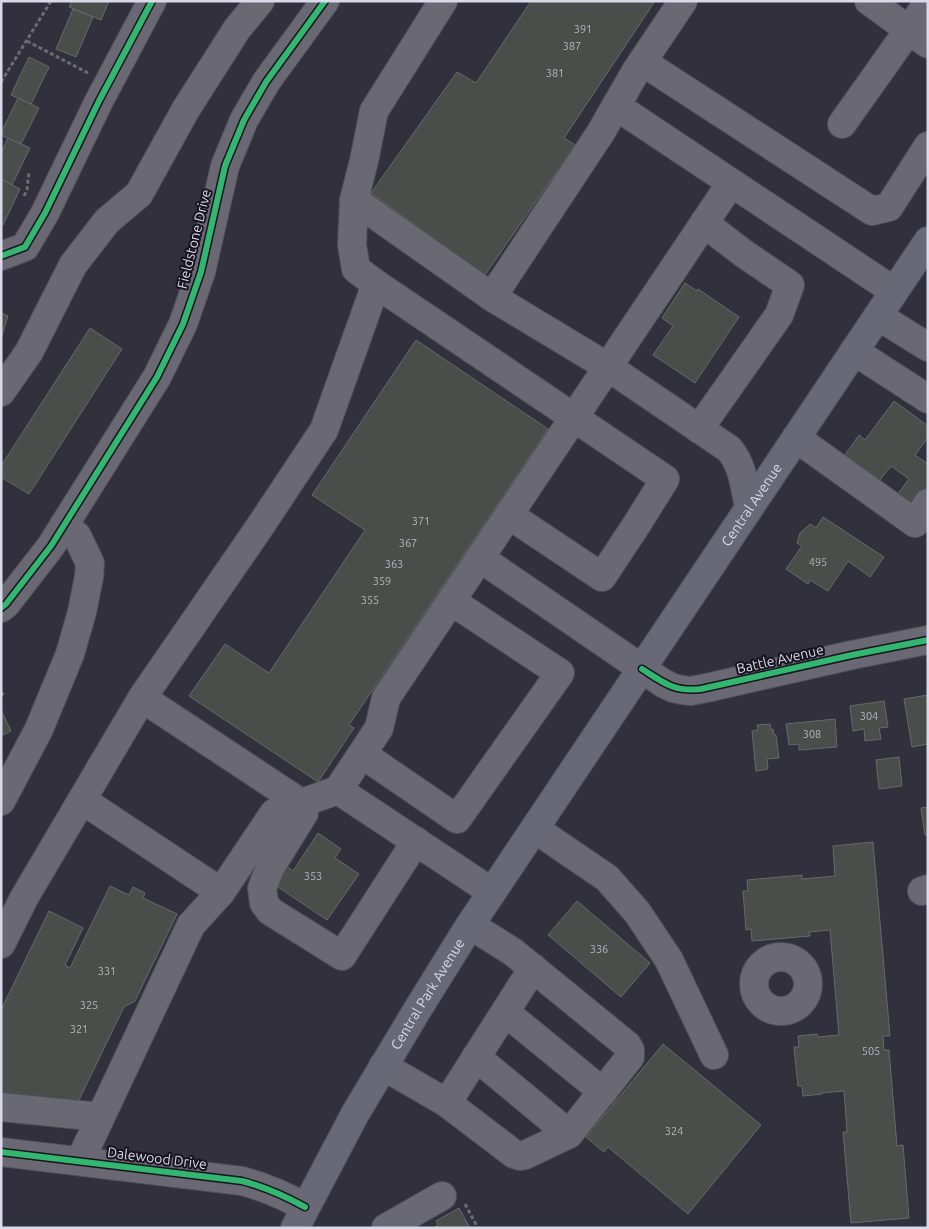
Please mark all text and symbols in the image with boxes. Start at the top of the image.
house number: 391 [574,23,592,35]
house number: 387 [563,40,581,52]
house number: 381 [546,67,564,79]
street label: Fieldstone Drive [174,188,214,290]
street label: Central Avenue [718,460,785,549]
house number: 371 [412,515,430,527]
house number: 367 [399,537,417,549]
house number: 495 [809,556,827,568]
house number: 363 [385,558,403,570]
house number: 359 [373,575,391,587]
house number: 355 [361,594,379,606]
street label: Battle Avenue [735,641,825,677]
house number: 304 [860,710,878,722]
house number: 308 [803,728,821,740]
house number: 353 [304,870,322,882]
street label: Central Park Avenue [387,936,468,1053]
house number: 336 [590,943,608,955]
house number: 331 [98,965,116,977]
house number: 325 [80,999,98,1011]
house number: 321 [70,1023,88,1035]
house number: 505 [862,1045,880,1057]
house number: 324 [665,1125,683,1137]
street label: Dalewood Drive [106,1144,208,1172]

